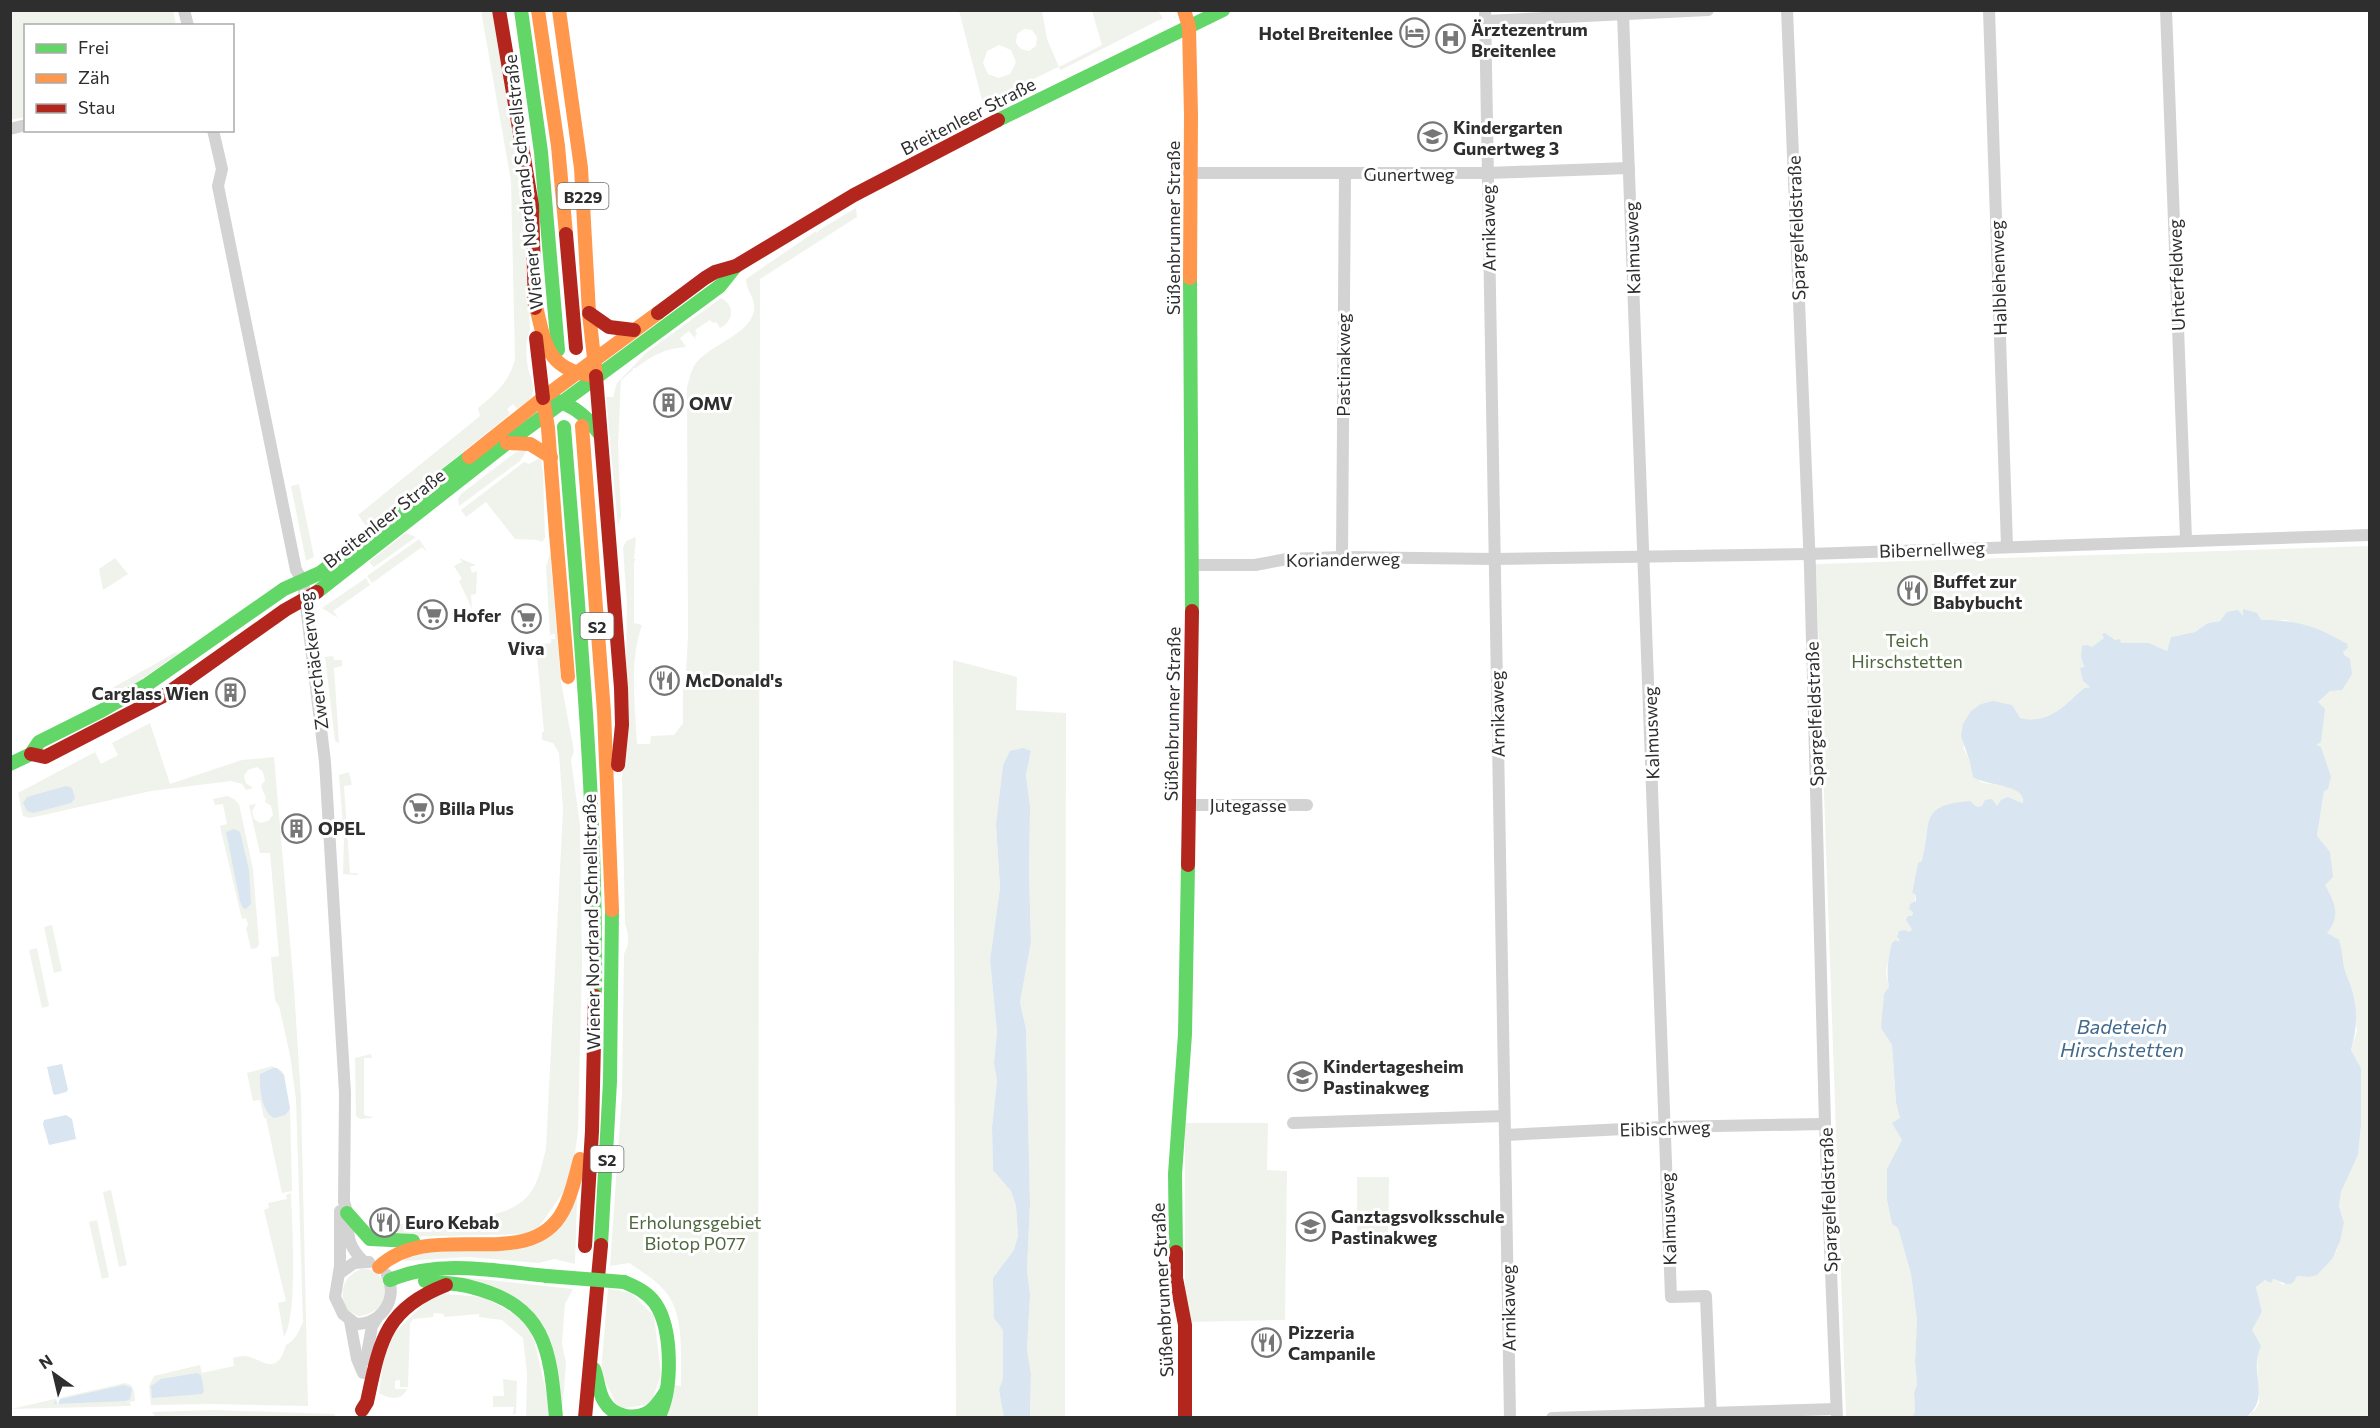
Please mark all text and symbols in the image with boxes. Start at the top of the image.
hotel icon: Hotel Breitenlee [1398,17,1430,49]
place label: Ärztezentrum Breitenlee [1471,18,1588,61]
place label: Hotel Breitenlee [1259,22,1393,44]
hospital icon: Ärztezentrum Breitenlee [1434,23,1466,55]
legend [24,24,234,132]
text: Frei [78,36,109,58]
street label: Wiener Nordrand Schnellstraße [499,53,547,311]
text: Zäh [78,66,110,88]
street label: Breitenleer Straße [897,72,1039,160]
text: Stau [78,96,115,118]
place label: Kindergarten Gunertweg 3 [1453,116,1563,159]
school or university icon: Kindergarten Gunertweg 3 [1416,121,1448,153]
street label: Süßenbrunner Straße [1162,141,1184,315]
street label: Spargelfeldstraße [1782,155,1810,301]
street label: Gunertweg [1364,163,1455,185]
road number: B229 [558,183,608,209]
street label: Arnikaweg [1476,184,1500,272]
street label: Kalmusweg [1619,201,1645,295]
street label: Unterfeldweg [2163,218,2189,331]
street label: Halblehenweg [1985,220,2011,336]
street label: Pastinakweg [1332,313,1354,417]
building icon: OMV [652,387,684,419]
place label: OMV [689,392,733,414]
street label: Breitenleer Straße [319,464,449,572]
street label: Bibernellweg [1879,536,1986,562]
street label: Korianderweg [1286,547,1401,571]
place label: Buffet zur Babybucht [1933,570,2023,613]
restaurant icon: Buffet zur Babybucht [1896,575,1928,607]
street label: Zwerchäckerweg [294,591,332,731]
supermarket icon: Hofer [416,599,448,631]
supermarket icon: Viva [510,603,542,635]
place label: Hofer [453,604,502,626]
road number: S2 [580,613,614,639]
street label: Süßenbrunner Straße [1159,627,1185,801]
park label: Teich Hirschstetten [1851,629,1963,672]
place label: Viva [508,637,544,659]
street label: Spargelfeldstraße [1800,641,1828,787]
restaurant icon: McDonald's [648,664,680,696]
place label: McDonald's [685,669,783,691]
street label: Arnikaweg [1485,670,1509,758]
building icon: Carglass Wien [214,677,246,709]
place label: Carglass Wien [92,682,209,704]
street label: Kalmusweg [1638,686,1664,780]
supermarket icon: Billa Plus [402,792,434,824]
street label: Wiener Nordrand Schnellstraße [578,794,604,1050]
street label: Jutegasse [1210,794,1286,816]
place label: Billa Plus [439,797,514,819]
building icon: OPEL [281,812,313,844]
place label: OPEL [318,817,366,839]
water label: Badeteich Hirschstetten [2060,1014,2184,1061]
place label: Kindertagesheim Pastinakweg [1323,1055,1464,1098]
school or university icon: Kindertagesheim Pastinakweg [1286,1060,1318,1092]
street label: Eibischweg [1619,1115,1711,1141]
street label: Spargelfeldstraße [1814,1127,1842,1273]
road number: S2 [590,1146,624,1172]
street label: Kalmusweg [1655,1172,1681,1266]
street label: Süßenbrunner Straße [1146,1202,1178,1378]
place label: Ganztagsvolksschule Pastinakweg [1331,1205,1504,1248]
restaurant icon: Euro Kebab [368,1206,400,1238]
school or university icon: Ganztagsvolksschule Pastinakweg [1294,1210,1326,1242]
place label: Euro Kebab [405,1211,500,1233]
park label: Erholungsgebiet Biotop P077 [629,1211,761,1254]
street label: Arnikaweg [1496,1264,1520,1352]
place label: Pizzeria Campanile [1288,1321,1375,1364]
restaurant icon: Pizzeria Campanile [1251,1326,1283,1358]
north arrow [24,1344,84,1404]
text: N [35,1350,56,1372]

